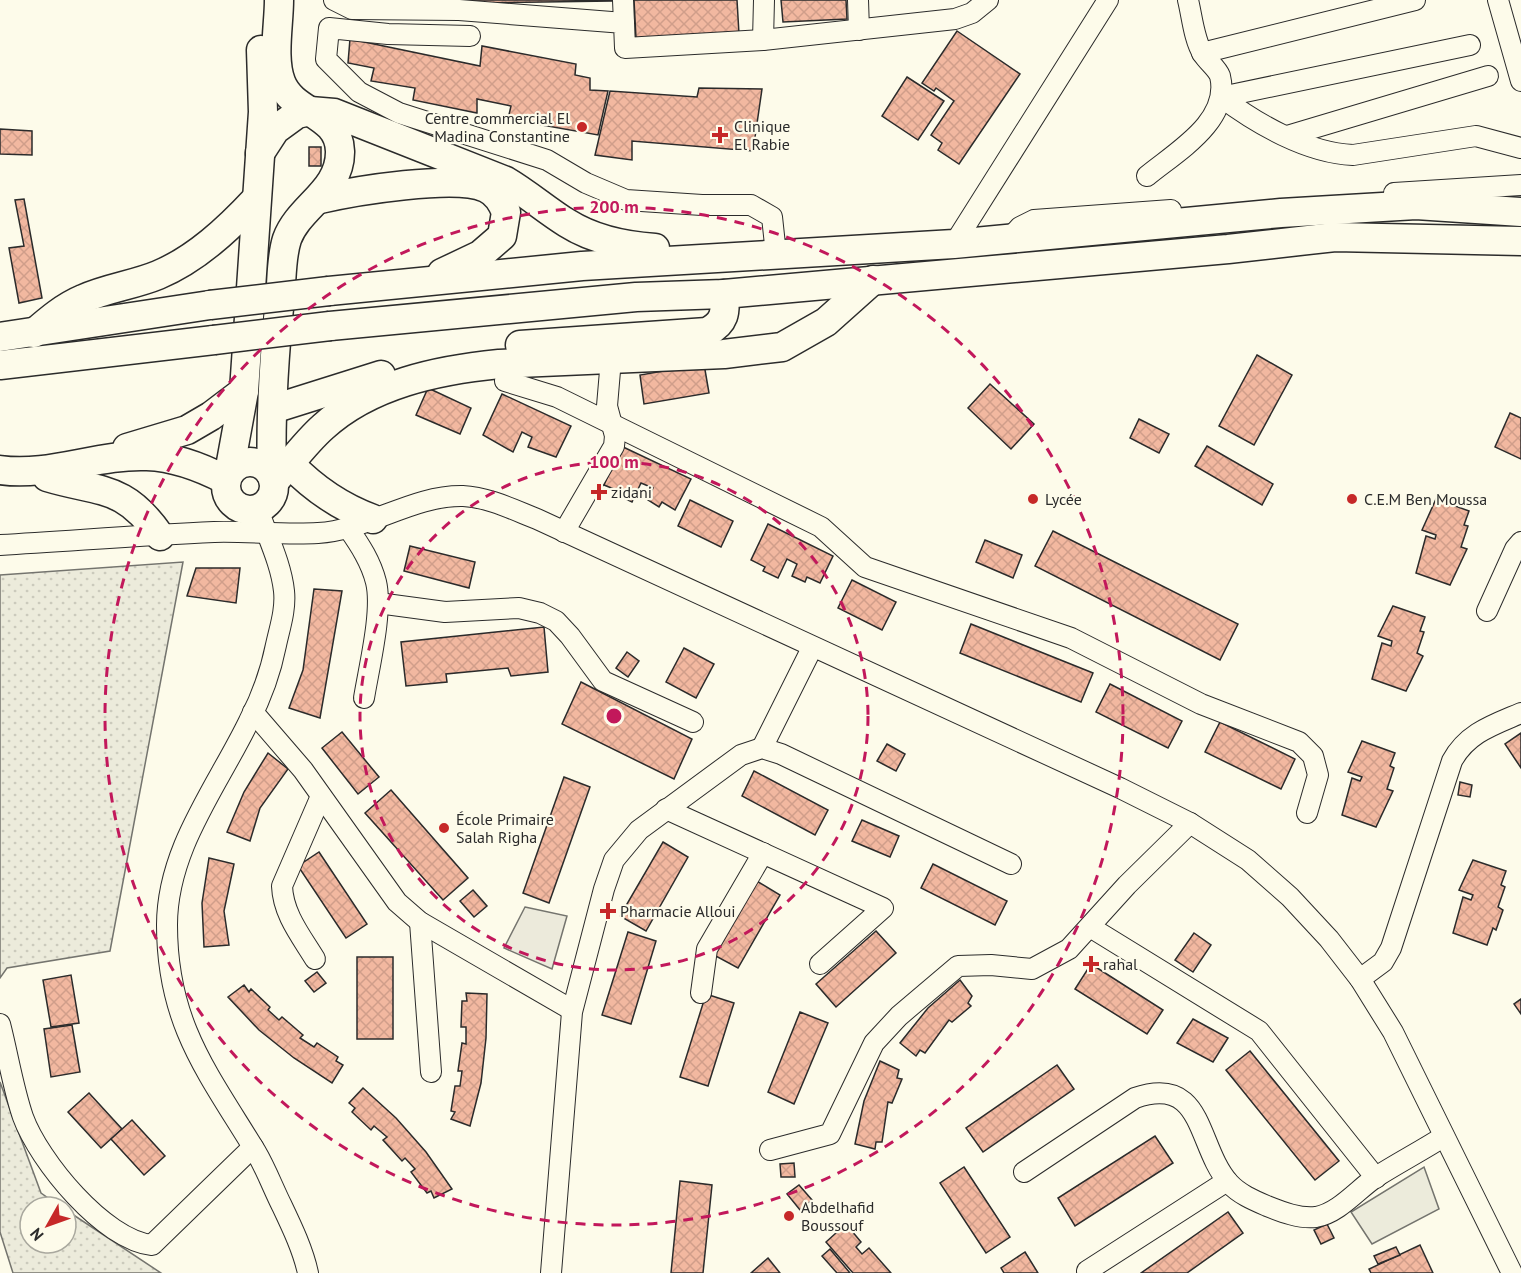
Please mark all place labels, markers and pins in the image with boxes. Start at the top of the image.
place label: Centre commercial El Madina Constantine [425,108,570,146]
place label: Clinique El Rabie [734,116,790,154]
marker: Centre commercial El Madina Constantine [575,120,589,134]
marker: Clinique El Rabie [711,126,729,144]
place label: zidani [611,482,652,502]
marker: zidani [592,485,606,499]
place label: Lycée [1045,489,1082,509]
place label: C.E.M Ben Moussa [1364,489,1487,509]
marker: Lycée [1026,492,1040,506]
marker: C.E.M Ben Moussa [1345,492,1359,506]
centre of rings [604,706,624,726]
place label: École Primaire Salah Righa [456,809,554,847]
marker: École Primaire Salah Righa [437,821,451,835]
place label: Pharmacie Alloui [620,901,736,921]
marker: Pharmacie Alloui [601,904,615,918]
place label: rahal [1103,954,1138,974]
marker: rahal [1084,957,1098,971]
place label: Abdelhafid Boussouf [801,1197,874,1235]
marker: Abdelhafid Boussouf [782,1209,796,1223]

